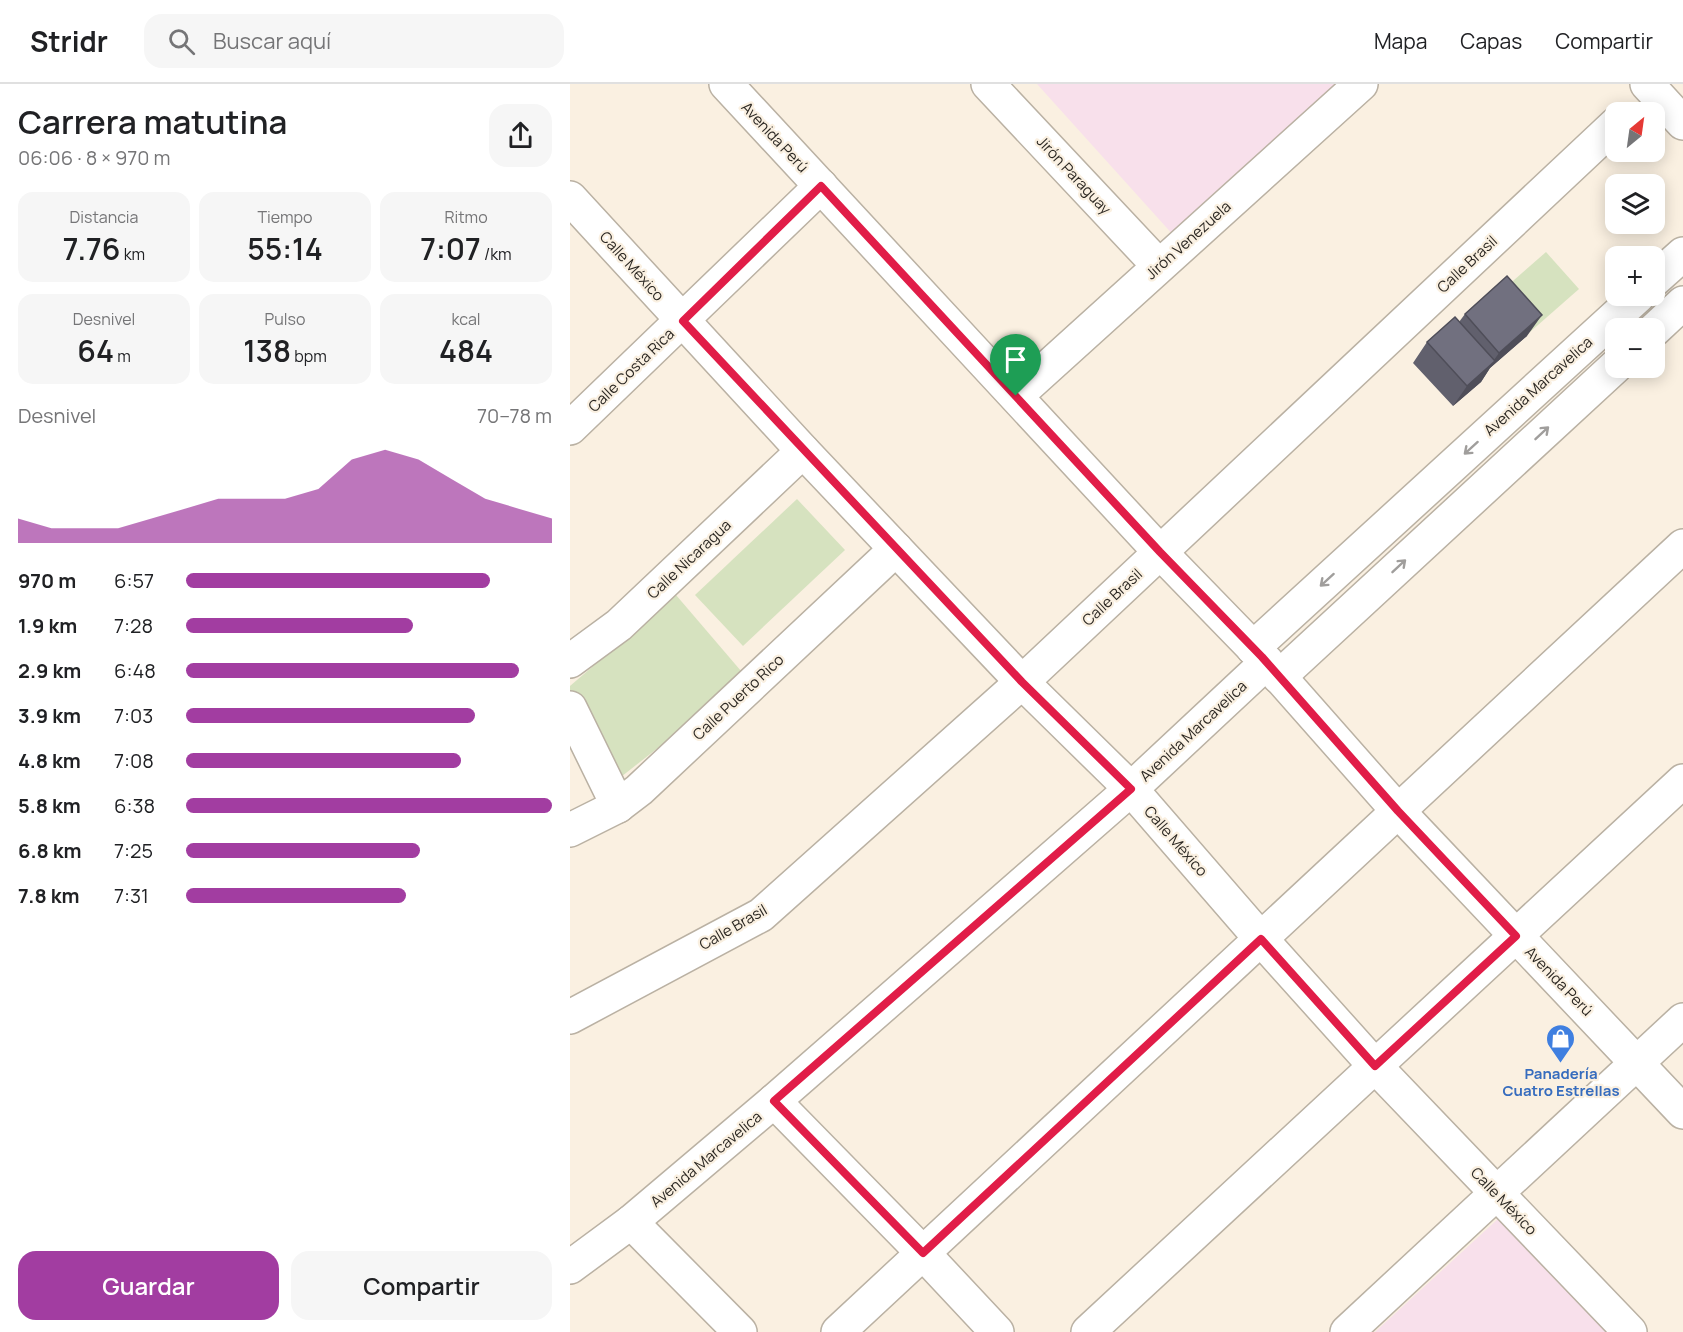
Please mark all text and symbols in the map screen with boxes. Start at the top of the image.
search box [144,14,564,68]
text: Stridr [30,22,108,60]
icon: search [165,25,198,58]
text: Buscar aquí [213,26,331,56]
text: Mapa [1374,27,1427,55]
text: Capas [1460,27,1522,55]
text: Compartir [1555,27,1653,55]
street label: Avenida Perú [737,97,813,177]
text: Carrera matutina [18,99,287,144]
north arrow [1605,102,1665,162]
map controls [1605,102,1665,378]
button: share [489,104,552,167]
street label: Jirón Paraguay [1032,131,1116,219]
text: 06:06 · 8 × 970 m [18,144,170,171]
button: layers [1605,174,1665,234]
street label: Jirón Venezuela [1141,196,1235,284]
text: Distancia [70,206,138,228]
text: Tiempo [258,206,312,228]
text: Ritmo [444,206,488,228]
street label: Calle México [595,227,669,306]
text: 7.76 [63,228,120,269]
text: 55:14 [247,228,323,269]
text: 7:07 [420,228,481,269]
street label: Calle Brasil [1432,231,1502,297]
text: km [120,243,145,265]
text: /km [481,243,512,265]
button: + [1605,246,1665,306]
text: Desnivel [73,308,135,330]
text: Pulso [265,308,305,330]
text: kcal [451,308,481,330]
button: − [1605,318,1665,378]
street label: Calle Costa Rica [583,323,679,417]
text: 64 [77,330,114,371]
text: 138 [243,330,291,371]
text: 484 [439,330,493,371]
street label: Avenida Marcavelica [1479,332,1597,440]
pin [990,334,1041,396]
icon: arrive [999,343,1032,376]
text: m [114,345,131,367]
text: bpm [291,345,327,367]
text: Desnivel [18,402,96,429]
text: 70–78 m [477,402,552,429]
one-way arrow [1535,426,1550,440]
one-way arrow [1463,441,1478,456]
street label: Calle Nicaragua [642,515,736,603]
one-way arrow [1392,559,1407,573]
street label: Calle Brasil [1077,564,1147,630]
text: 970 m [18,567,76,594]
text: 6:57 [114,567,154,594]
one-way arrow [1319,573,1334,587]
text: 1.9 km [18,612,77,639]
text: 7:28 [114,612,153,639]
street label: Calle Puerto Rico [688,649,788,745]
text: 2.9 km [18,657,81,684]
text: 6:48 [114,657,156,684]
street label: Avenida Marcavelica [1135,676,1251,786]
text: 3.9 km [18,702,81,729]
text: 7:03 [114,702,153,729]
text: 4.8 km [18,747,81,774]
text: 7:08 [114,747,154,774]
text: 5.8 km [18,792,81,819]
text: 6:38 [114,792,155,819]
street label: Calle México [1139,801,1213,881]
text: 6.8 km [18,837,82,864]
text: 7:25 [114,837,153,864]
text: 7.8 km [18,882,79,909]
text: 7:31 [114,882,149,909]
street label: Calle Brasil [695,899,771,955]
street label: Avenida Perú [1520,942,1598,1020]
shop icon: Panadería Cuatro Estrellas [1545,1022,1577,1064]
place label: Panadería Cuatro Estrellas [1502,1063,1620,1101]
street label: Avenida Marcavelica [646,1106,766,1212]
street label: Calle México [1466,1162,1542,1240]
button: Guardar [18,1251,279,1320]
button: Compartir [291,1251,552,1320]

